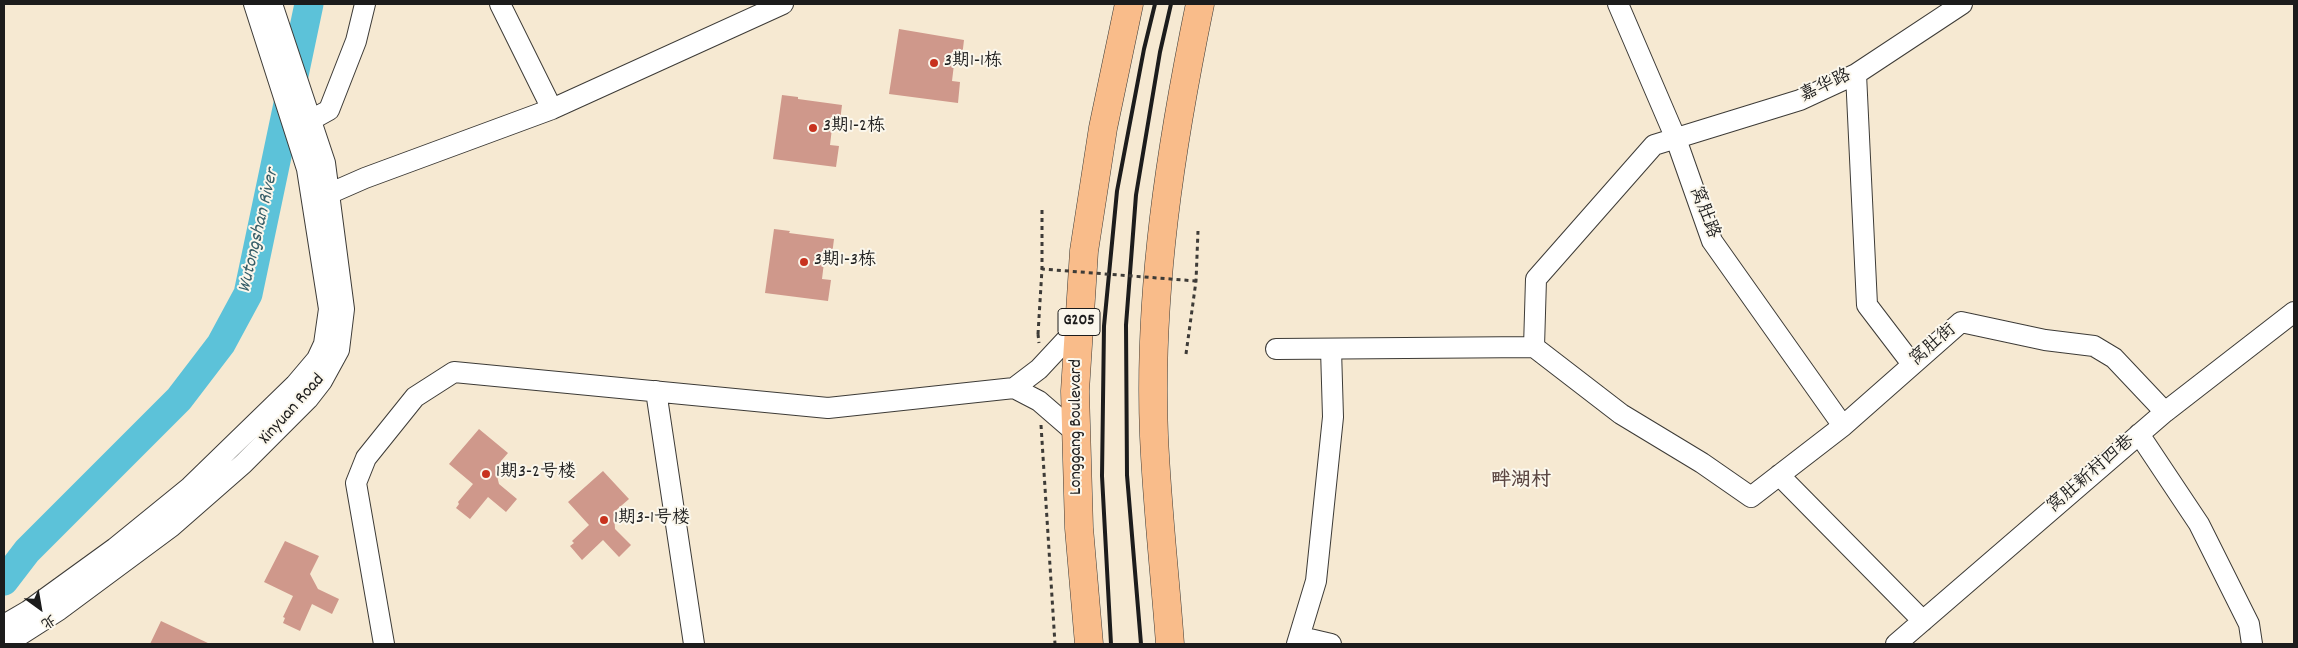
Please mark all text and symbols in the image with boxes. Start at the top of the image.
place label: 3期1-1栋 [944,52,1002,74]
marker: 3期1-1栋 [928,57,940,69]
street label: 嘉华路 [1797,66,1855,108]
place label: 3期1-2栋 [823,117,885,139]
marker: 3期1-2栋 [807,122,819,134]
water label: Wutongshan River [235,167,285,295]
street label: 窝肚路 [1683,184,1723,242]
place label: 3期1-3栋 [814,251,876,273]
marker: 3期1-3栋 [798,256,810,268]
road number: G205 [1058,308,1100,336]
street label: 窝肚街 [1907,320,1961,372]
street label: Longgang Boulevard [1067,359,1089,495]
street label: Xinyuan Road [256,370,330,450]
street label: 窝肚新村四巷 [2044,431,2140,519]
place label: 1期3-2号楼 [496,463,576,485]
marker: 1期3-2号楼 [480,468,492,480]
district label: 畔湖村 [1491,470,1551,494]
place label: 1期3-1号楼 [614,509,690,531]
marker: 1期3-1号楼 [598,514,610,526]
north arrow [15,583,65,633]
text: 北 [37,609,59,633]

